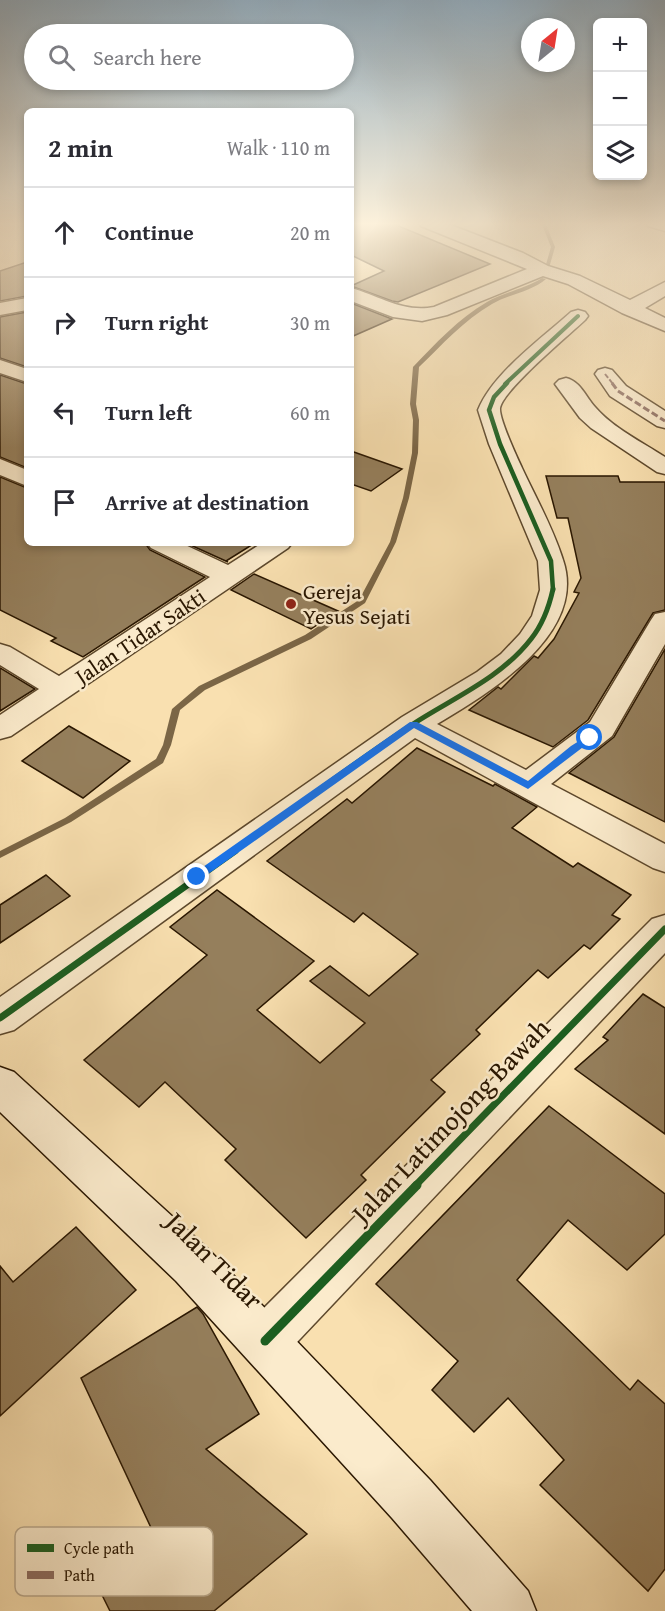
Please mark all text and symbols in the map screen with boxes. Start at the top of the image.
north arrow [521,18,575,72]
map controls [593,18,647,180]
button: + [593,18,647,72]
search box [24,24,354,90]
icon: search [45,41,78,74]
text: Search here [93,41,202,73]
button: − [593,72,647,126]
button: layers [593,126,647,180]
text: 2 min [48,128,113,167]
text: Walk · 110 m [227,133,330,162]
icon: ahead [48,216,81,249]
text: Continue [105,216,194,248]
text: 20 m [290,218,330,247]
icon: right [48,306,81,339]
text: Turn right [105,306,208,338]
text: 30 m [290,308,330,337]
icon: left [48,396,81,429]
text: Turn left [105,396,192,428]
text: 60 m [290,398,330,427]
icon: arrive [48,486,81,519]
text: Arrive at destination [105,486,309,518]
place label: Gereja Yesus Sejati [303,575,411,632]
street label: Jalan Tidar Sakti [66,580,212,693]
marker: Gereja Yesus Sejati [284,597,298,611]
route start [576,724,602,750]
route end [183,863,209,889]
street label: Jalan Latimojong Bawah [339,1008,559,1234]
street label: Jalan Tidar [155,1200,273,1318]
legend [15,1527,213,1596]
text: Cycle path [64,1536,134,1560]
text: Path [64,1563,95,1587]

